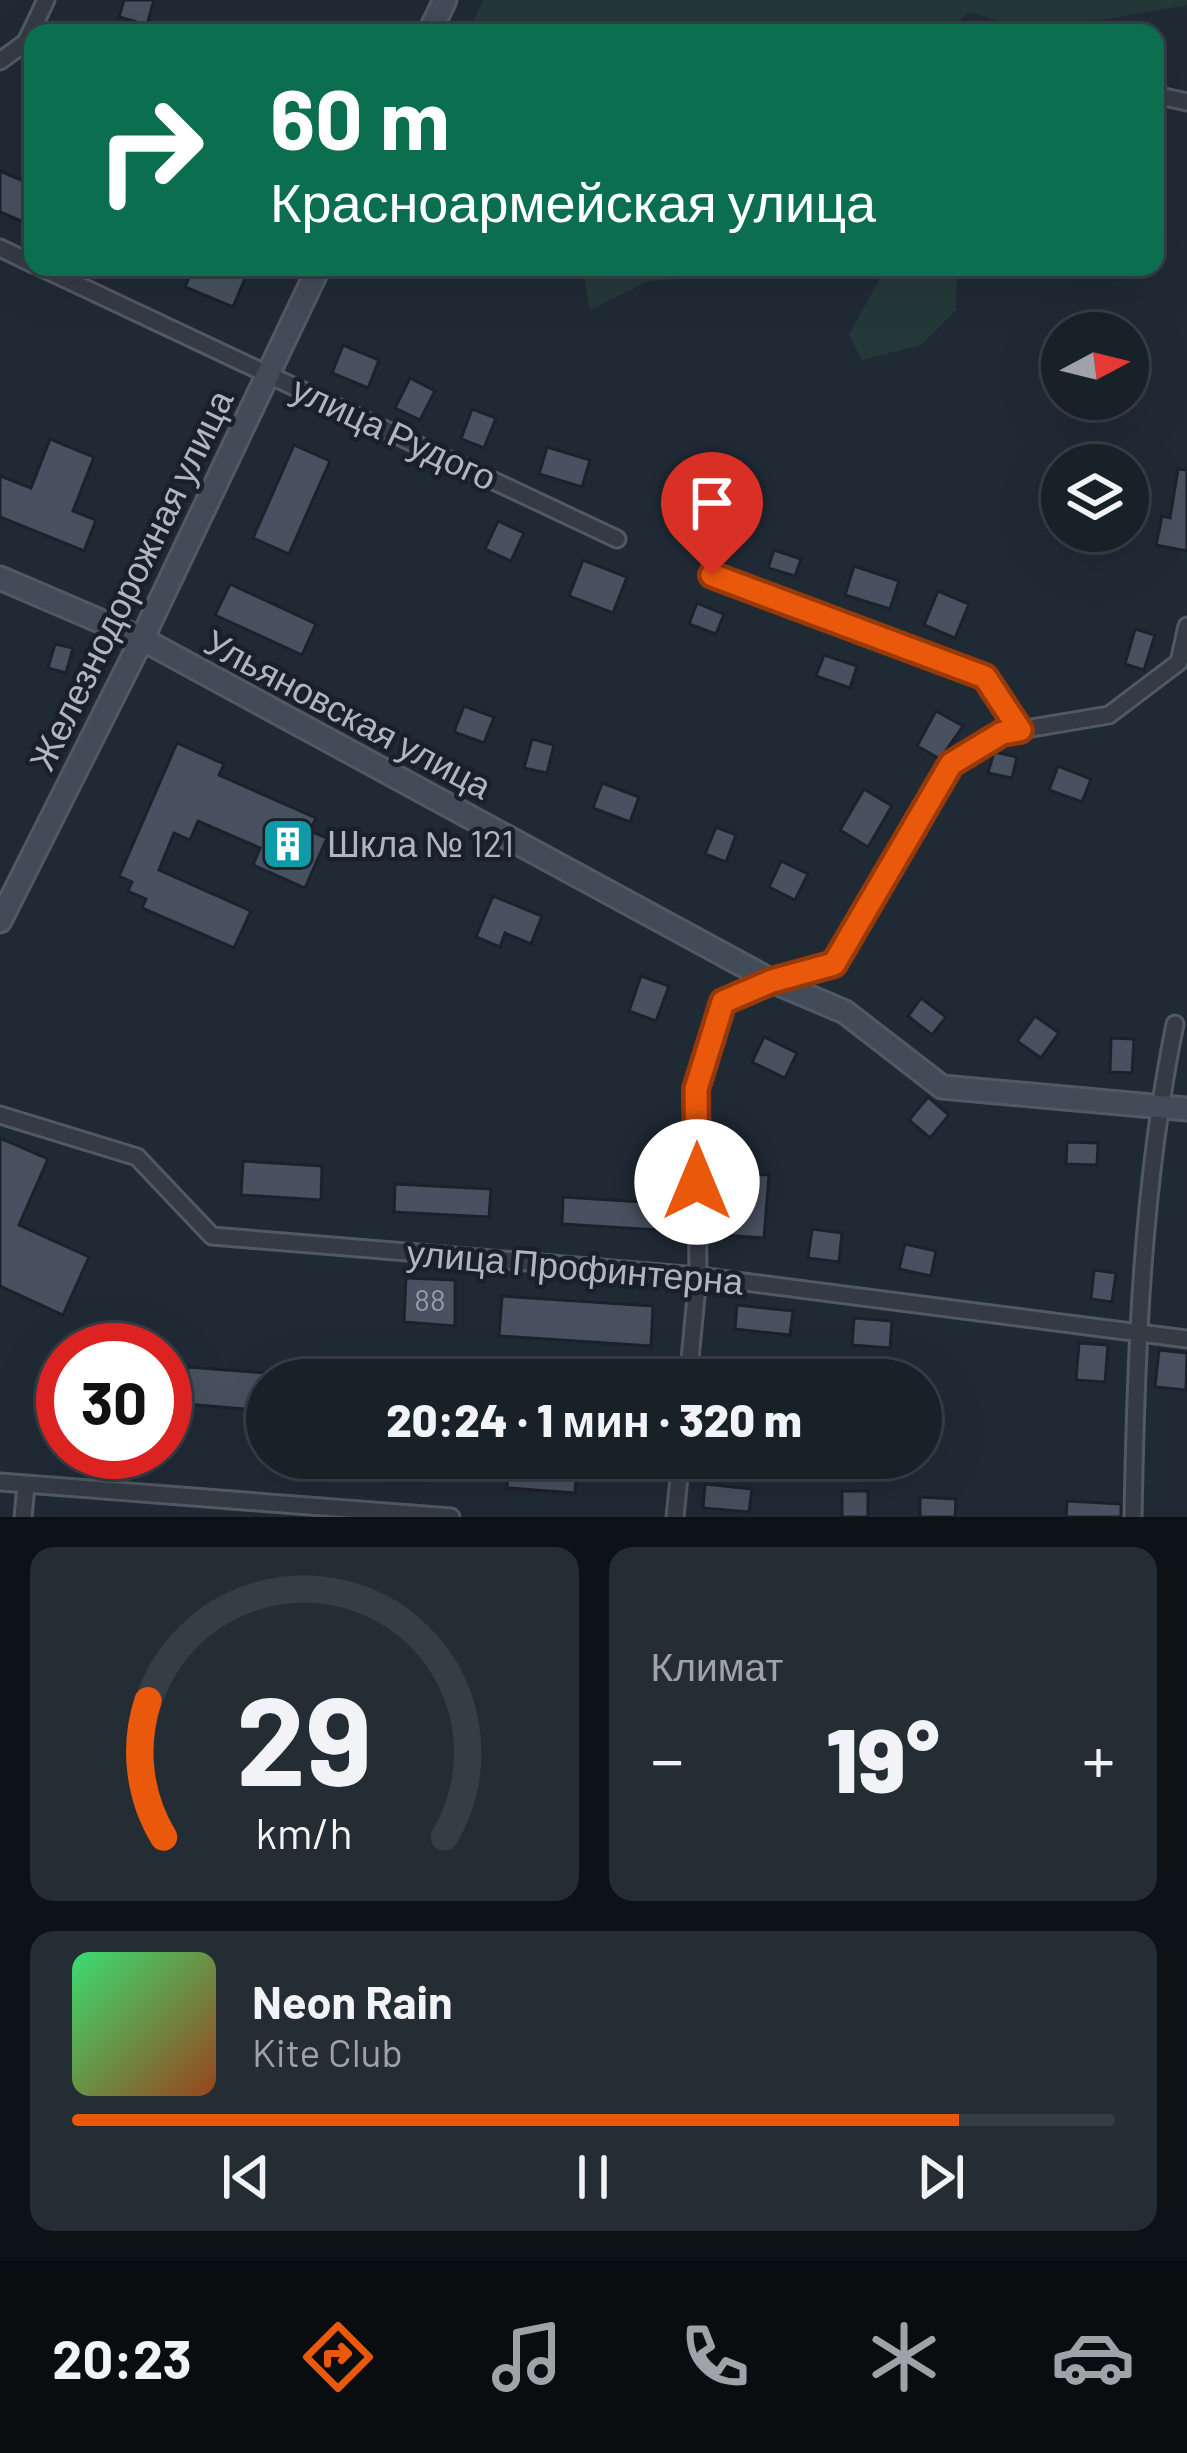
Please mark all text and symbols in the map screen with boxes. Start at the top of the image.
text: 60 m [270,66,450,167]
icon: right [72,72,228,228]
text: Красноармейская улица [270,168,876,233]
north arrow [1041,312,1149,420]
map controls [1041,312,1149,552]
street label: улица Рудого [285,366,504,499]
street label: Железнодорожная улица [19,381,242,777]
button: layers [1041,444,1149,552]
pin [661,452,763,575]
icon: arrive [679,470,745,536]
street label: Ульяновская улица [198,619,500,808]
building icon: Шкла № 121 [260,816,316,872]
place label: Шкла № 121 [327,821,514,864]
position arrow [634,1119,760,1245]
street label: улица Профинтерна [405,1229,746,1303]
house number: 88 [414,1281,446,1317]
speed limit sign: 30 [36,1323,192,1479]
text: 20:24 · 1 мин · 320 m [386,1392,802,1446]
text: Климат [651,1642,783,1689]
text: 29 [236,1661,372,1811]
text: 19° [826,1703,940,1811]
text: − [651,1718,684,1797]
text: + [1082,1718,1115,1797]
text: km/h [256,1806,353,1858]
text: Neon Rain [252,1974,453,2028]
text: Kite Club [252,2028,403,2075]
icon: previous [213,2144,279,2210]
icon: pause [560,2144,626,2210]
icon: next [908,2144,974,2210]
icon: directions [296,2315,380,2399]
icon: music [485,2315,569,2399]
icon: phone [673,2315,757,2399]
icon: climate [862,2315,946,2399]
icon: car [1051,2315,1135,2399]
text: 20:23 [52,2325,192,2390]

